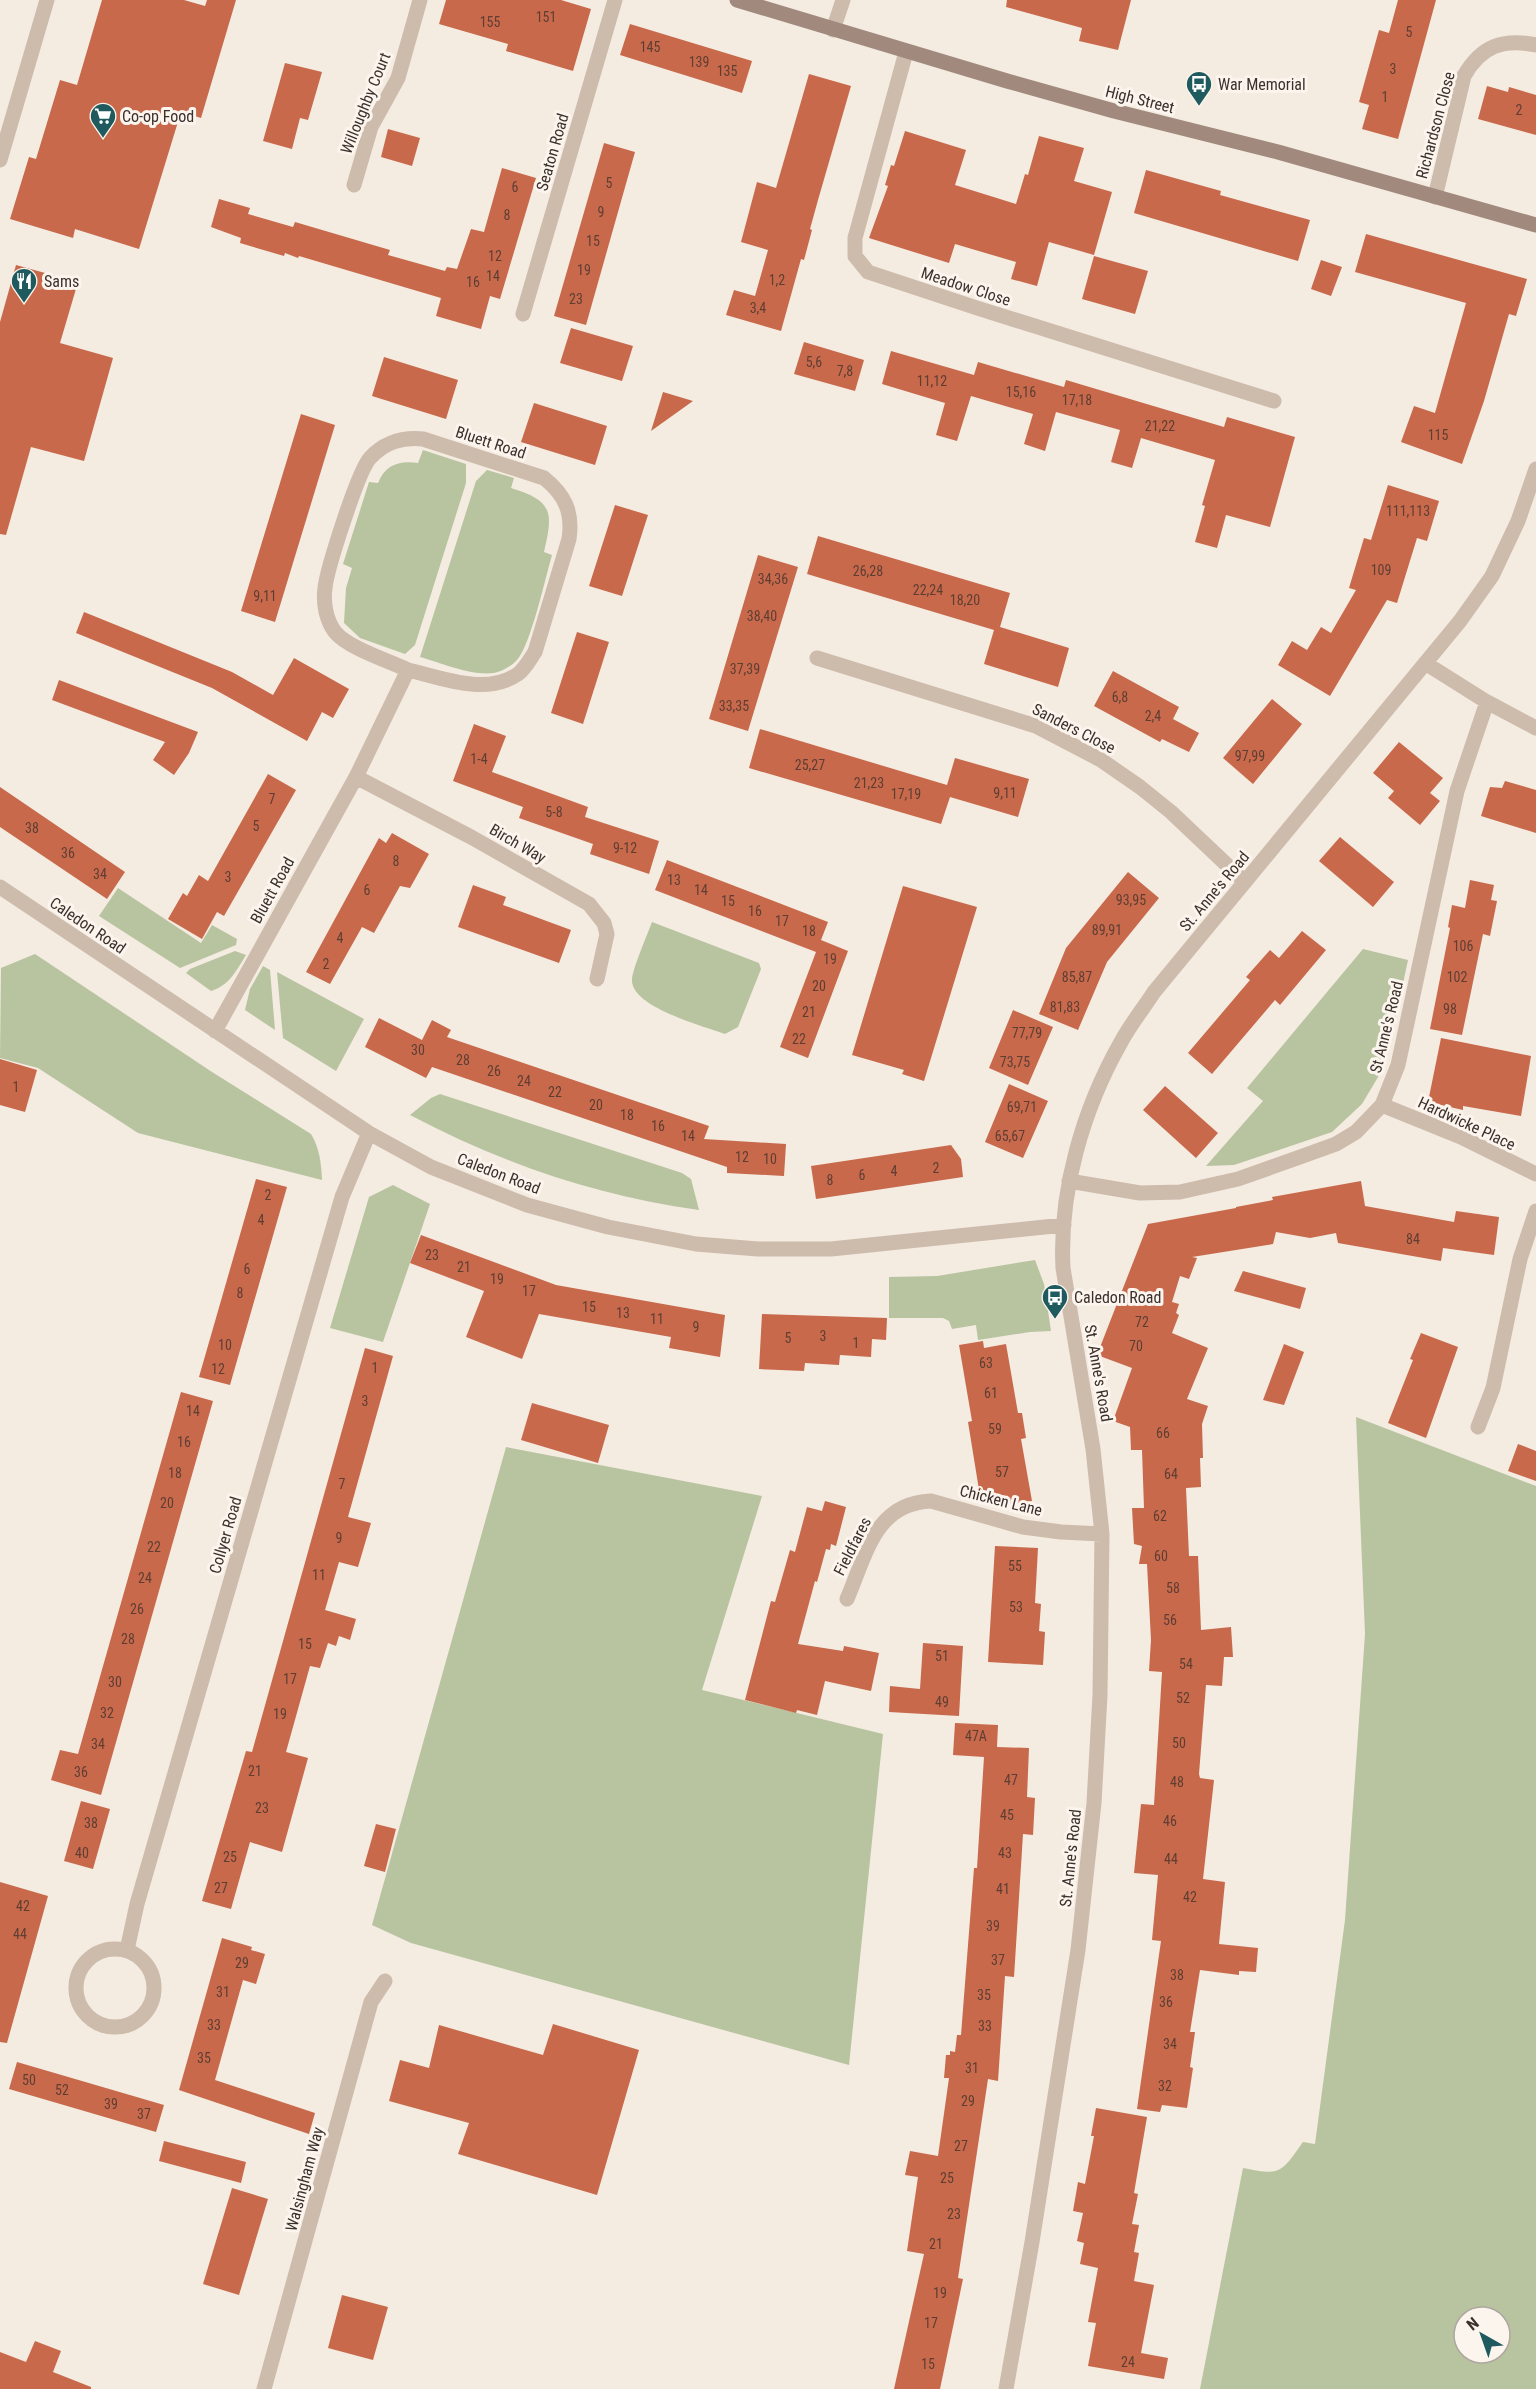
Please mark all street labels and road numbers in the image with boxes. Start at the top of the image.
street label: Willoughby Court [337,50,395,157]
street label: Richardson Close [1412,70,1459,181]
street label: High Street [1103,82,1177,117]
street label: Seaton Road [532,111,573,193]
street label: Meadow Close [919,263,1013,310]
street label: Bluett Road [453,422,528,463]
street label: Sanders Close [1029,699,1118,757]
street label: Birch Way [486,820,550,867]
street label: St. Anne's Road [1176,848,1253,935]
street label: Bluett Road [246,854,298,927]
street label: Caledon Road [46,893,129,958]
street label: St Anne's Road [1366,979,1407,1075]
street label: Hardwicke Place [1415,1093,1518,1154]
street label: Caledon Road [455,1149,543,1198]
street label: St. Anne's Road [1081,1323,1116,1423]
street label: Chicken Lane [958,1481,1044,1520]
street label: Collyer Road [205,1494,246,1576]
street label: Fieldfares [830,1514,875,1578]
street label: St. Anne's Road [1056,1808,1085,1908]
street label: Walsingham Way [281,2125,328,2233]

